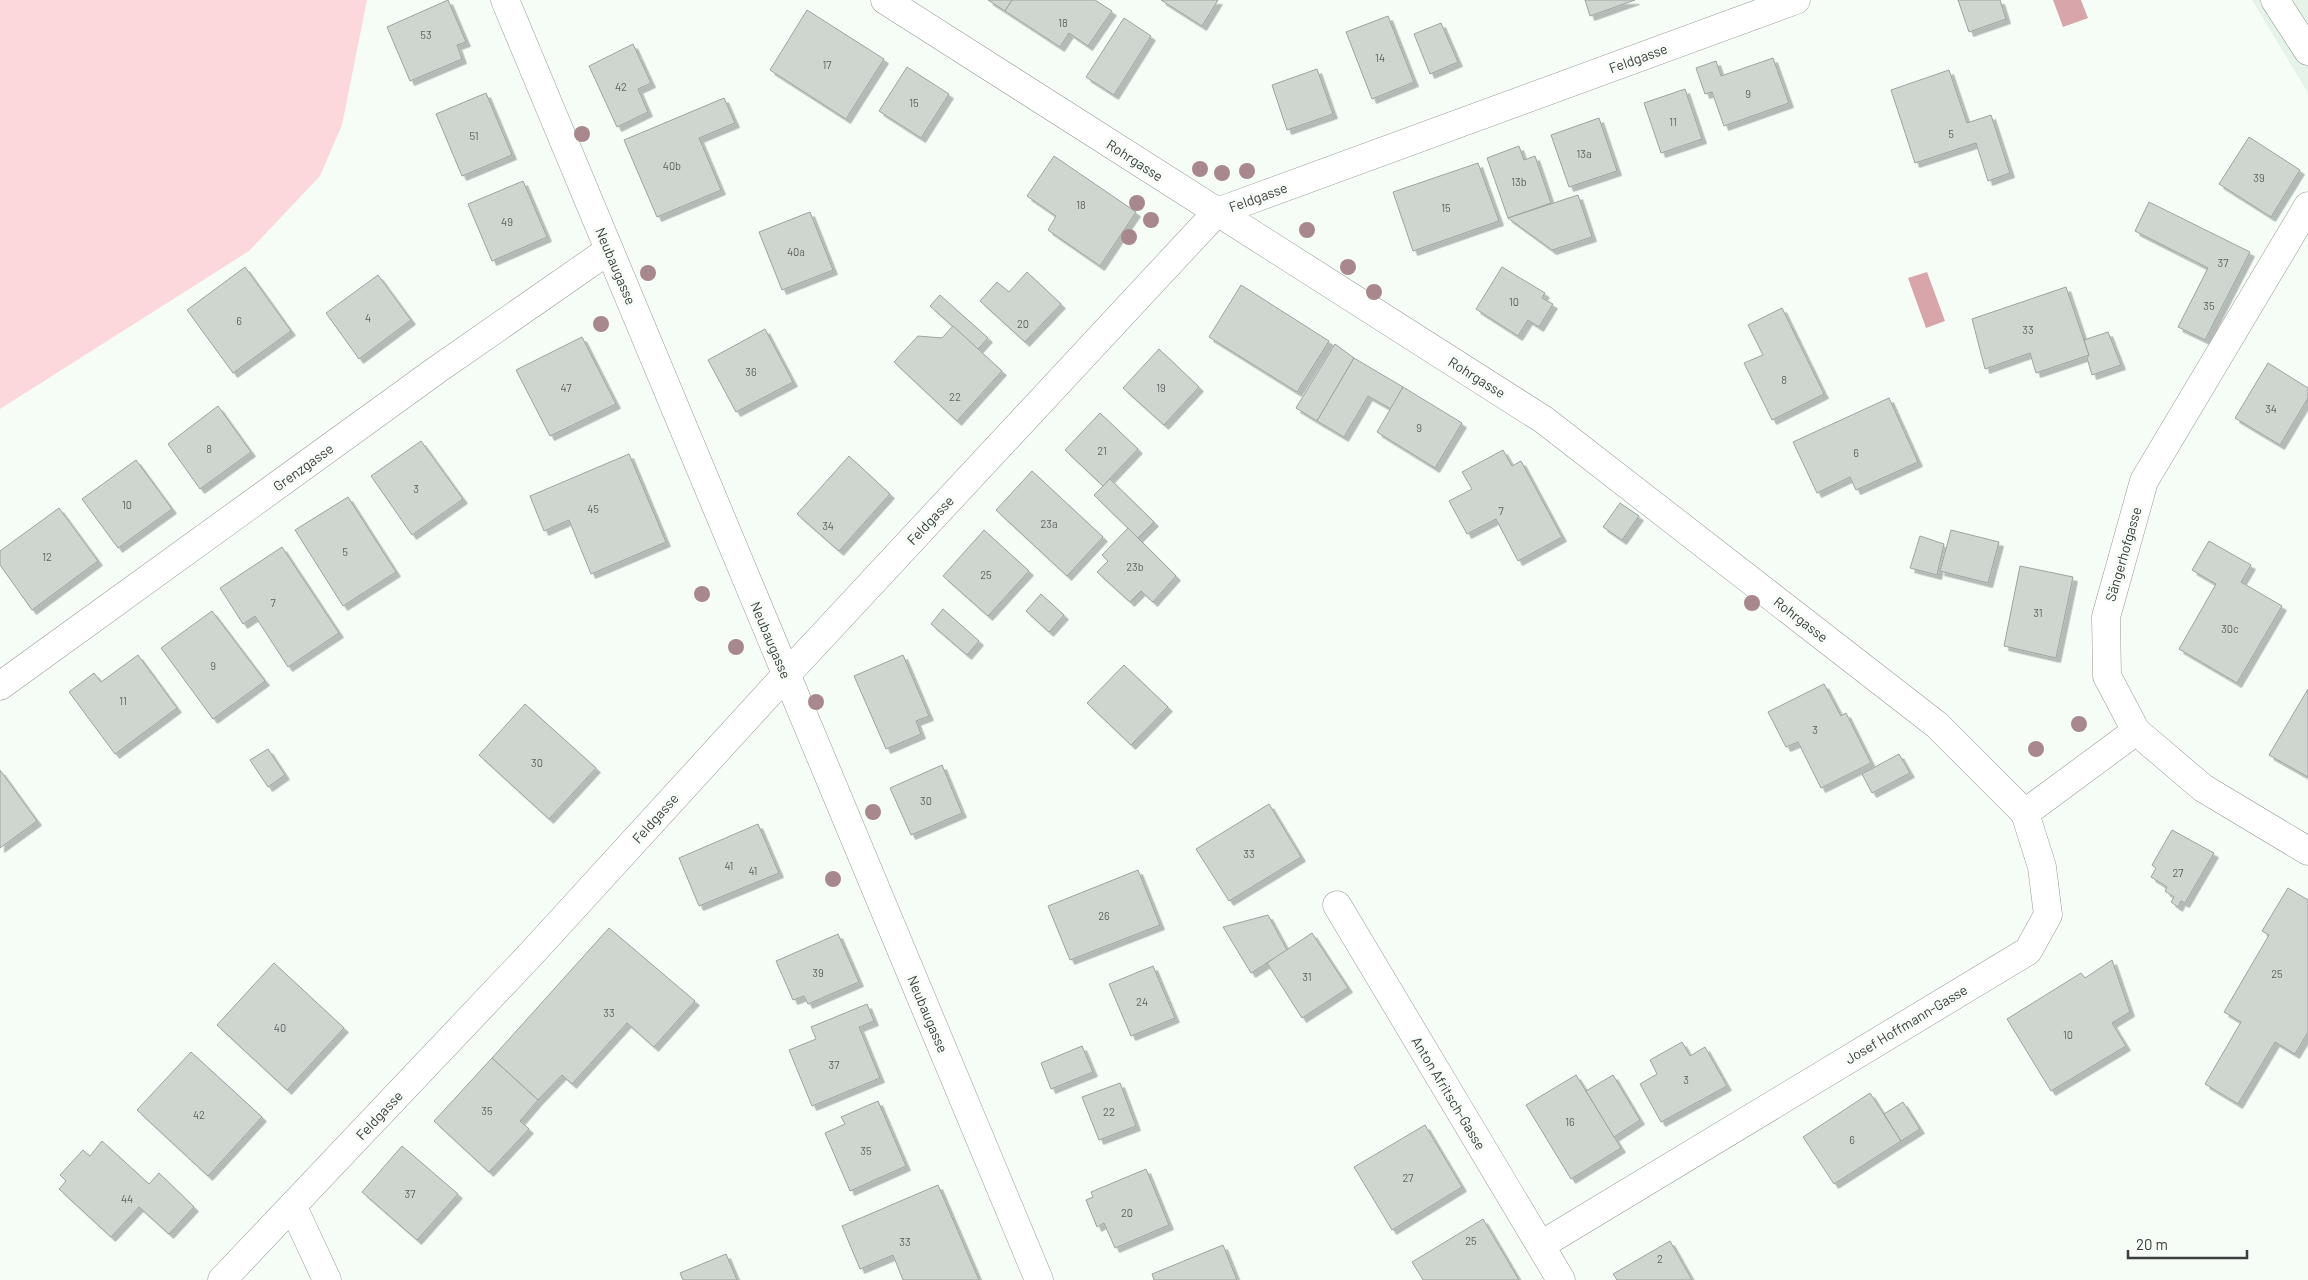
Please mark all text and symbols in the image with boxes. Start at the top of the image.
house number: 18 [1058,16,1068,29]
house number: 53 [420,28,432,41]
street label: Feldgasse [1606,40,1670,76]
house number: 14 [1375,51,1385,64]
house number: 17 [822,58,832,71]
house number: 42 [615,80,627,93]
house number: 9 [1745,87,1751,100]
house number: 15 [909,96,919,109]
house number: 11 [1669,115,1677,128]
house number: 5 [1948,127,1954,140]
house number: 51 [469,129,479,142]
street label: Rohrgasse [1104,135,1166,185]
house number: 13a [1576,147,1592,160]
house number: 40b [663,159,681,172]
house number: 39 [2253,171,2265,184]
house number: 13b [1511,175,1527,188]
street label: Feldgasse [1226,179,1290,215]
house number: 18 [1076,198,1086,211]
house number: 15 [1441,201,1451,214]
house number: 49 [501,215,513,228]
street label: Neubaugasse [592,225,640,307]
house number: 40a [787,245,805,258]
house number: 37 [2218,256,2228,269]
house number: 10 [1509,295,1519,308]
house number: 35 [2203,299,2215,312]
house number: 4 [365,311,371,324]
house number: 6 [236,314,242,327]
house number: 20 [1017,317,1029,330]
house number: 33 [2022,323,2034,336]
street label: Rohrgasse [1445,353,1509,401]
house number: 36 [745,365,757,378]
house number: 8 [1781,373,1787,386]
house number: 47 [561,381,571,394]
house number: 19 [1156,381,1166,394]
house number: 22 [949,390,961,403]
house number: 34 [2265,402,2277,415]
house number: 9 [1416,421,1422,434]
street label: Grenzgasse [270,439,336,495]
house number: 8 [206,442,212,455]
house number: 21 [1097,444,1107,457]
house number: 6 [1853,446,1859,459]
house number: 3 [413,482,419,495]
street label: Feldgasse [903,492,957,548]
house number: 10 [122,498,132,511]
house number: 45 [587,502,599,515]
house number: 7 [1498,504,1504,517]
street label: Sängerhofgasse [2101,505,2145,603]
house number: 23a [1040,517,1058,530]
house number: 34 [822,519,834,532]
house number: 5 [342,545,348,558]
house number: 12 [42,550,52,563]
house number: 23b [1126,560,1144,573]
house number: 25 [980,568,992,581]
street label: Rohrgasse [1771,593,1831,645]
house number: 7 [270,596,276,609]
street label: Neubaugasse [747,599,795,681]
house number: 31 [2033,606,2043,619]
house number: 30c [2221,622,2239,635]
house number: 9 [210,659,216,672]
house number: 11 [119,694,127,707]
house number: 3 [1812,723,1818,736]
house number: 30 [531,756,543,769]
street label: Feldgasse [628,790,682,846]
house number: 30 [920,794,932,807]
house number: 33 [1243,847,1255,860]
house number: 41 [725,859,733,872]
house number: 41 [749,864,757,877]
house number: 27 [2172,866,2184,879]
house number: 26 [1098,909,1110,922]
house number: 39 [812,966,824,979]
house number: 25 [2271,967,2283,980]
house number: 31 [1302,970,1312,983]
street label: Neubaugasse [904,973,952,1055]
street label: Josef Hoffmann-Gasse [1842,981,1970,1067]
house number: 24 [1136,995,1148,1008]
house number: 33 [603,1006,615,1019]
house number: 40 [274,1021,286,1034]
house number: 10 [2063,1028,2073,1041]
street label: Anton Afritsch-Gasse [1408,1033,1490,1153]
house number: 37 [829,1058,839,1071]
house number: 3 [1683,1073,1689,1086]
street label: Feldgasse [352,1087,406,1143]
house number: 35 [481,1104,493,1117]
house number: 22 [1103,1105,1115,1118]
house number: 42 [193,1108,205,1121]
house number: 16 [1565,1115,1575,1128]
house number: 6 [1849,1133,1855,1146]
house number: 35 [860,1144,872,1157]
house number: 27 [1402,1171,1414,1184]
house number: 37 [405,1187,415,1200]
house number: 44 [121,1192,133,1205]
house number: 20 [1121,1206,1133,1219]
scale bar [2128,1228,2247,1260]
house number: 25 [1465,1234,1477,1247]
house number: 33 [899,1235,911,1248]
text: 20 m [2136,1235,2168,1253]
house number: 2 [1657,1252,1663,1265]

